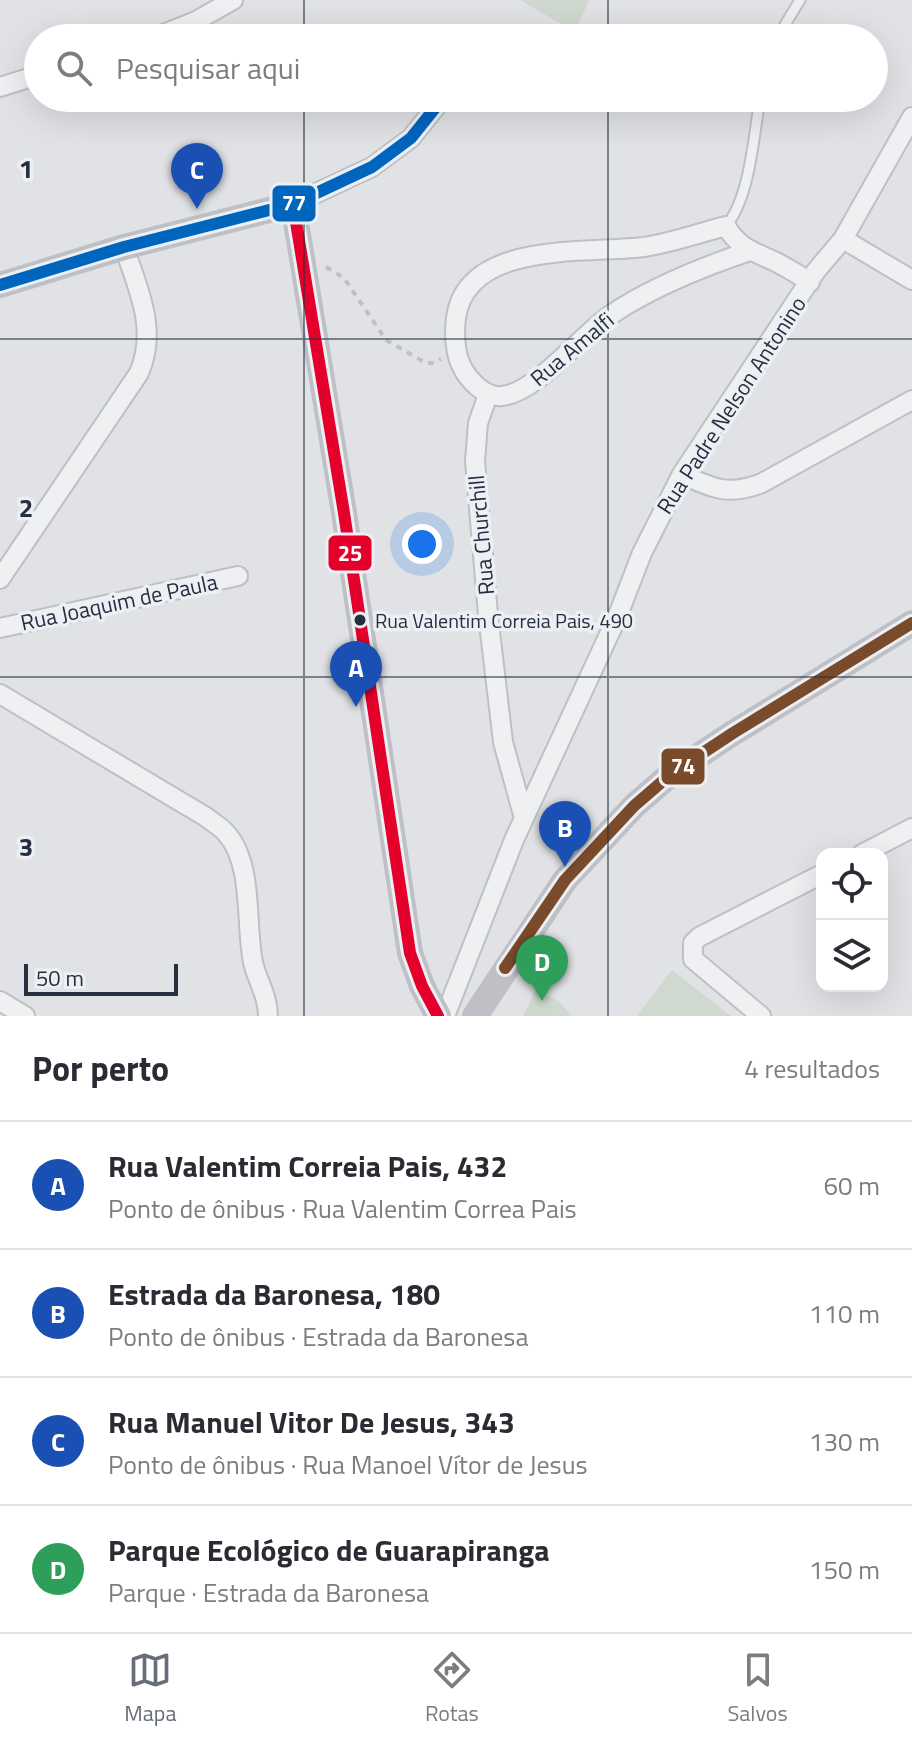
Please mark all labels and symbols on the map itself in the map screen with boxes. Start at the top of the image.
pin: C [171,143,223,209]
text: 1 [19,149,33,188]
line badge: 77 [271,184,317,223]
text: 77 [282,186,306,220]
street label: Rua Padre Nelson Antonino [648,289,814,521]
street label: Rua Amalfi [522,304,622,394]
street label: Rua Churchill [459,474,503,596]
text: 2 [19,488,33,527]
your location [402,524,442,564]
line badge: 25 [327,534,373,572]
text: 25 [338,536,362,570]
street label: Rua Joaquim de Paula [17,565,221,639]
place label: Rua Valentim Correia Pais, 490 [375,605,633,636]
marker: Rua Valentim Correia Pais, 490 [352,612,368,628]
pin: A [330,641,382,707]
line badge: 74 [660,747,706,786]
text: 74 [671,749,695,783]
pin: B [539,801,591,867]
text: 3 [19,827,33,866]
pin: D [516,935,568,1001]
scale bar [24,960,178,996]

